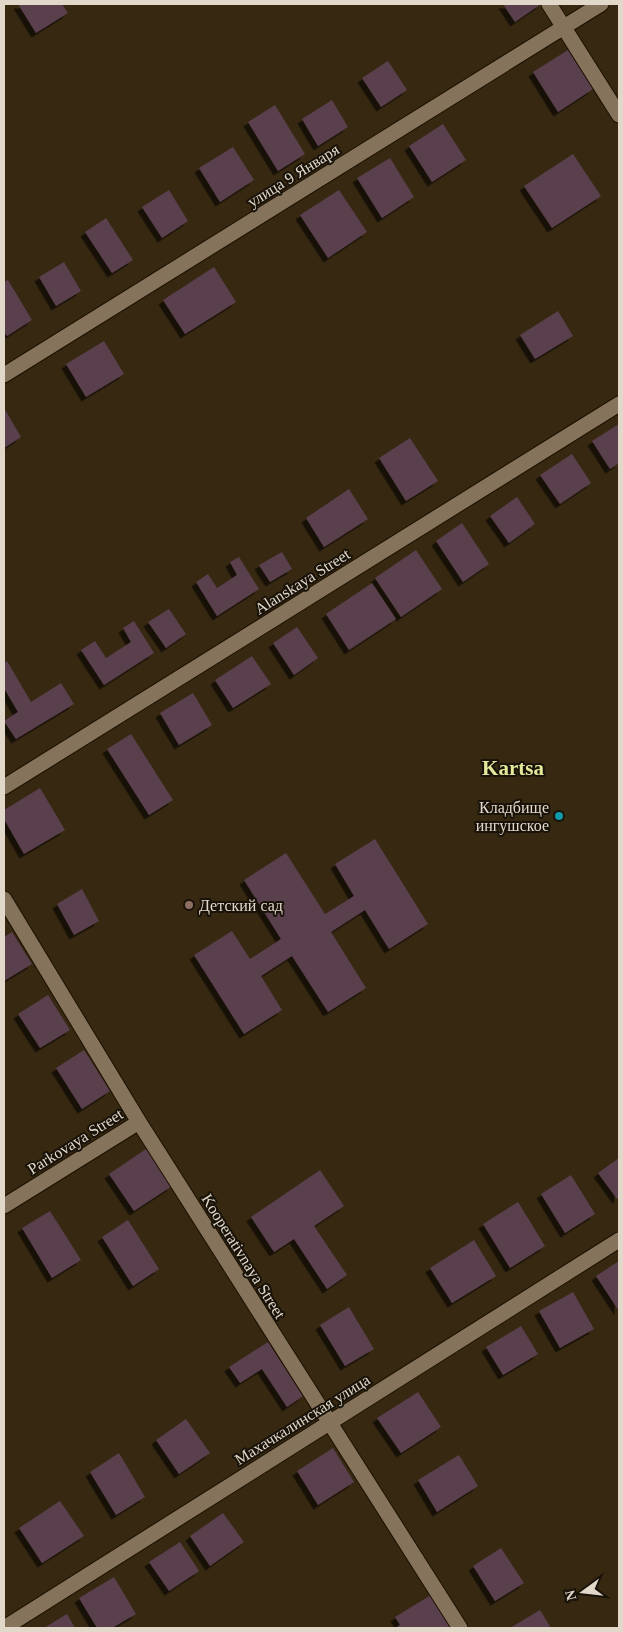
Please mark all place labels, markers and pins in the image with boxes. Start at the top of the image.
place label: Кладбище ингушское [476,799,549,835]
marker: Кладбище ингушское [553,810,565,822]
place label: Детский сад [199,897,283,915]
marker: Детский сад [183,899,195,911]

